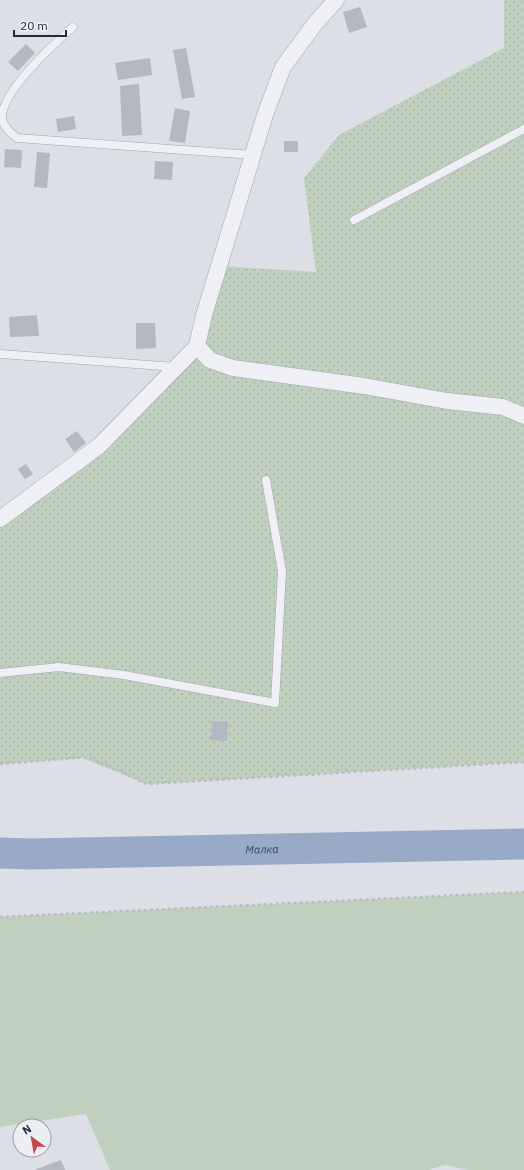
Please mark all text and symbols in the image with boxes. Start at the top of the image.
scale bar [14,12,66,38]
text: 20 m [20,18,48,33]
water label: Малка [245,842,279,857]
north arrow [12,1118,52,1158]
text: N [20,1121,34,1138]

